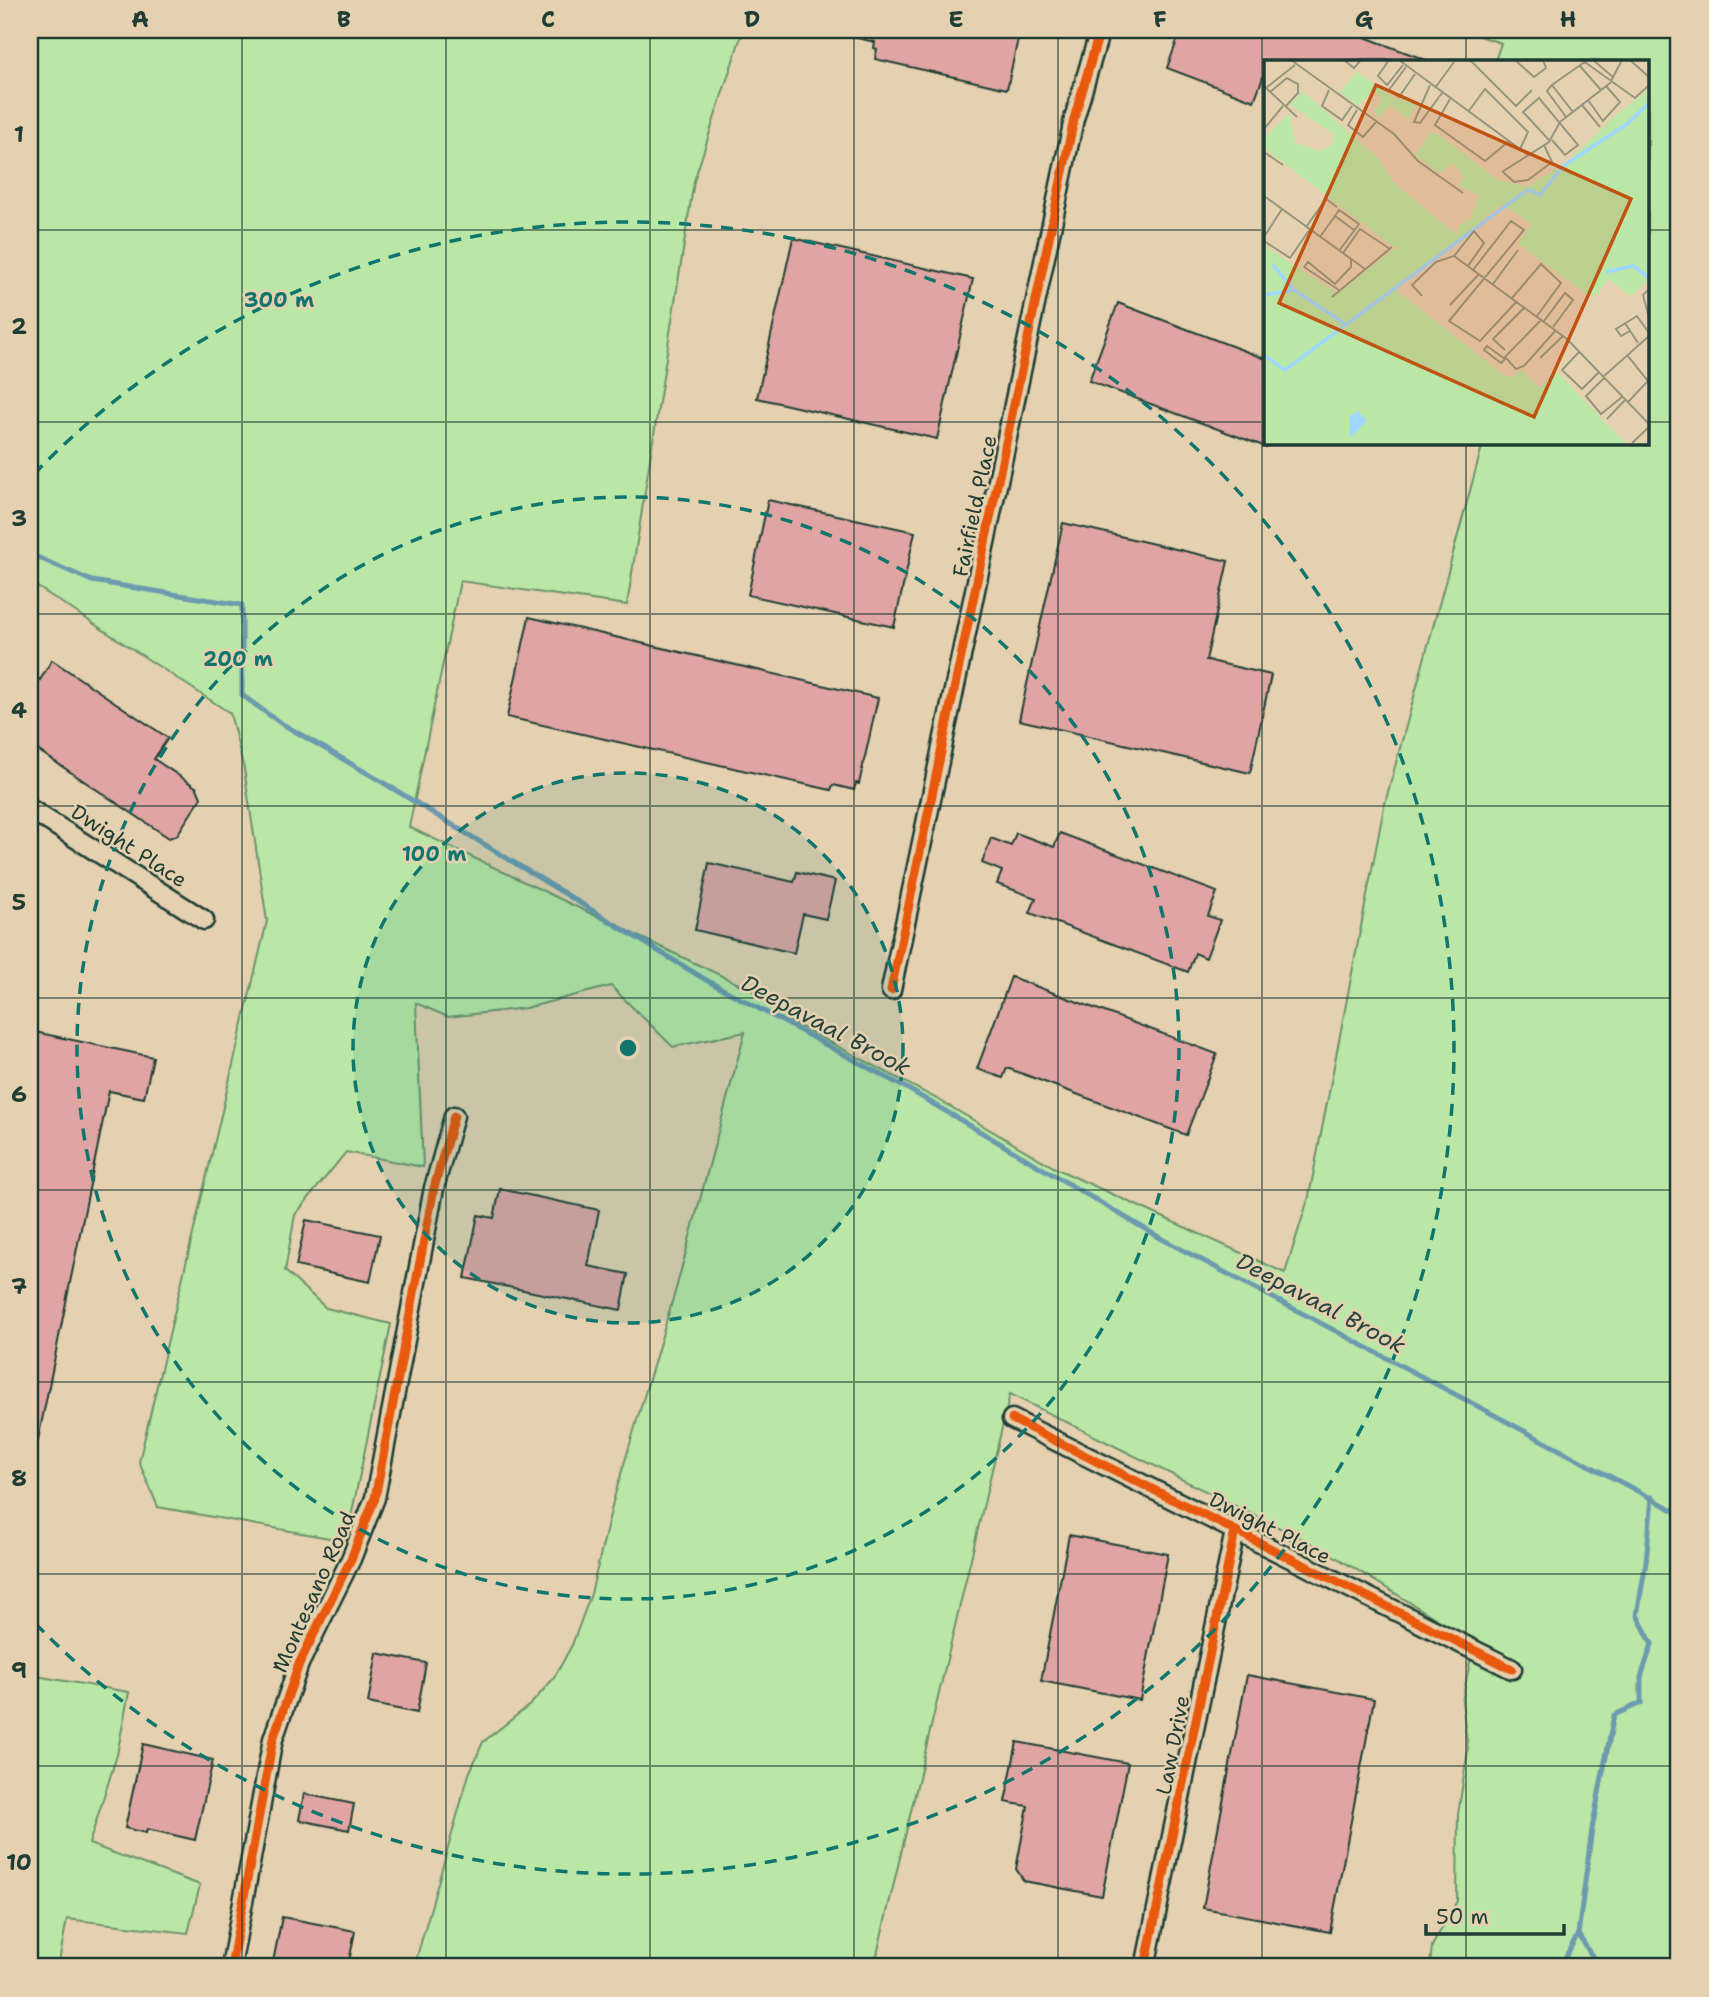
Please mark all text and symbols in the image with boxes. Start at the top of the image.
text: A [131,4,149,34]
text: B [337,4,351,34]
text: C [541,4,555,34]
text: D [744,4,760,34]
text: E [948,4,964,34]
text: F [1153,4,1167,34]
text: G [1355,4,1374,34]
text: H [1560,4,1576,34]
inset map [1264,60,1650,444]
text: 1 [14,119,24,149]
text: 300 m [244,286,314,314]
text: 2 [11,311,27,341]
street label: Fairfield Place [946,433,1004,579]
text: 3 [11,503,27,533]
text: 200 m [203,645,273,673]
text: 4 [11,695,27,725]
street label: Dwight Place [65,798,193,894]
text: 100 m [402,840,466,868]
text: 5 [12,887,26,917]
water label: Deepavaal Brook [736,968,916,1082]
centre of rings [616,1036,640,1060]
text: 6 [11,1079,27,1109]
water label: Deepavaal Brook [1231,1246,1411,1360]
text: 7 [11,1271,27,1301]
text: 8 [11,1463,27,1493]
street label: Dwight Place [1204,1485,1336,1571]
street label: Montesano Road [266,1507,362,1677]
text: 9 [11,1655,27,1685]
street label: Law Drive [1150,1693,1196,1797]
text: 10 [6,1847,32,1877]
scale bar [1426,1892,1564,1936]
text: 50 m [1436,1903,1489,1931]

